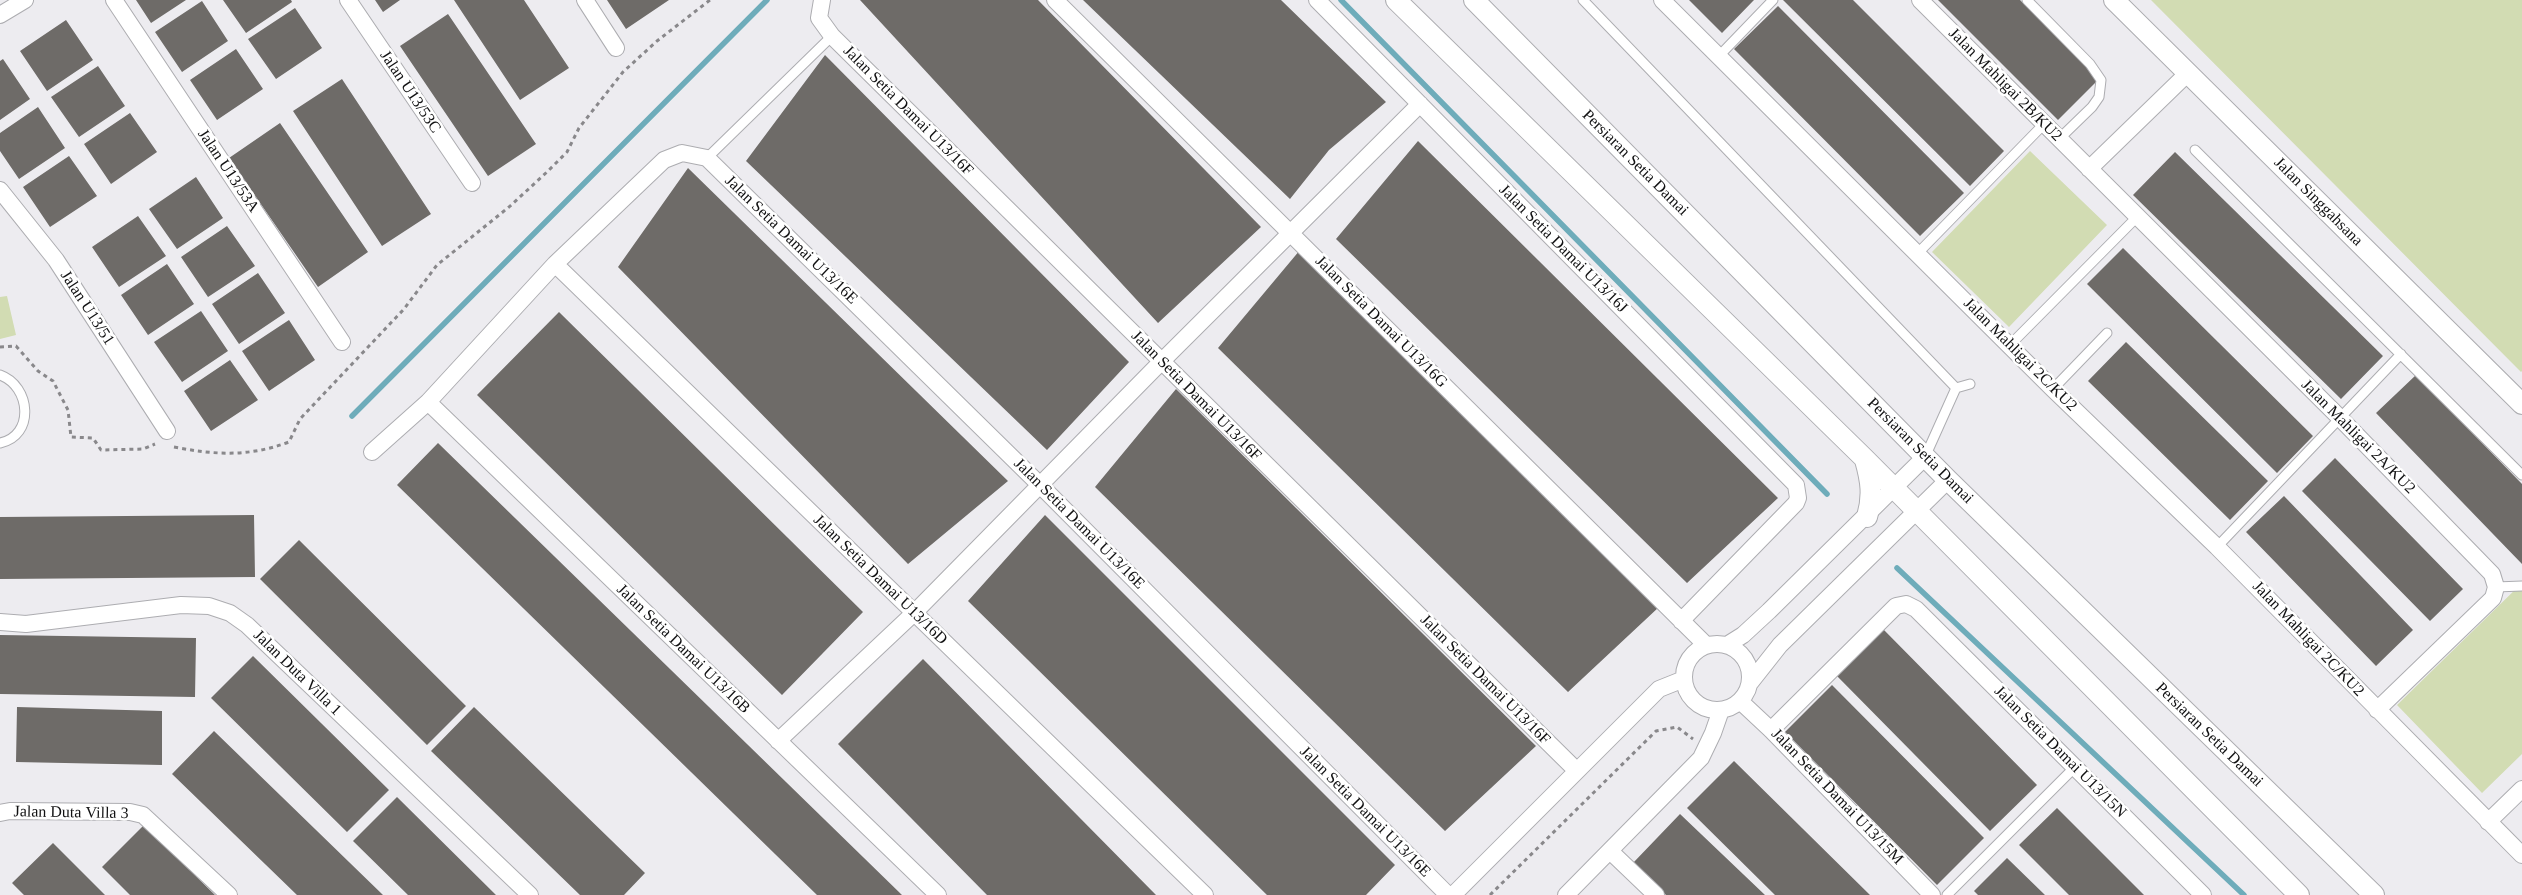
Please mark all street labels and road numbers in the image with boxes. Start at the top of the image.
street label: Jalan Mahligai 2B/KU2 [1944,24,2066,146]
street label: Jalan Setia Damai U13/16F [839,42,977,180]
street label: Jalan U13/53C [375,47,445,137]
street label: Persiaran Setia Damai [1578,106,1692,220]
street label: Jalan U13/53A [193,126,263,216]
street label: Jalan Singgahsana [2270,154,2366,250]
street label: Jalan Setia Damai U13/16E [721,172,861,308]
street label: Jalan Setia Damai U13/16J [1495,181,1631,317]
street label: Jalan Setia Damai U13/16G [1311,252,1451,392]
street label: Jalan U13/51 [56,267,118,349]
street label: Jalan Mahligai 2C/KU2 [1959,294,2081,416]
street label: Jalan Setia Damai U13/16F [1127,327,1265,465]
street label: Jalan Mahligai 2A/KU2 [2297,376,2419,498]
street label: Persiaran Setia Damai [1863,394,1977,508]
street label: Jalan Setia Damai U13/16E [1010,455,1148,593]
street label: Jalan Setia Damai U13/16D [809,511,951,649]
street label: Jalan Mahligai 2C/KU2 [2248,577,2368,701]
street label: Jalan Setia Damai U13/16B [612,580,754,718]
street label: Jalan Setia Damai U13/16F [1416,611,1554,749]
street label: Jalan Duta Villa 1 [249,626,345,720]
street label: Persiaran Setia Damai [2151,679,2267,791]
street label: Jalan Setia Damai U13/15N [1990,682,2130,822]
street label: Jalan Setia Damai U13/15M [1767,725,1907,869]
street label: Jalan Setia Damai U13/16E [1296,743,1434,881]
street label: Jalan Duta Villa 3 [13,802,129,824]

